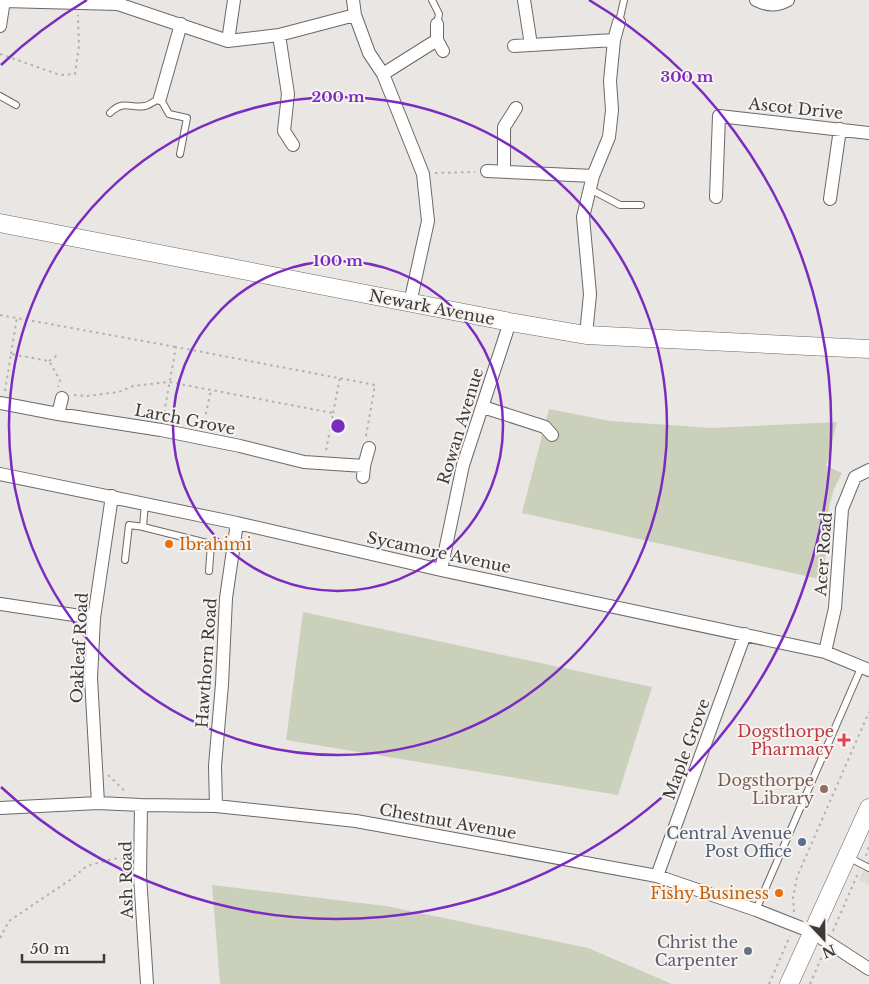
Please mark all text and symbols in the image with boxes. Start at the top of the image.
text: 300 m [661,67,714,86]
text: 200 m [312,87,365,106]
street label: Ascot Drive [747,93,844,123]
text: 100 m [313,251,363,270]
street label: Newark Avenue [368,285,496,329]
street label: Rowan Avenue [433,365,487,487]
street label: Larch Grove [133,399,237,439]
centre of rings [329,417,347,435]
street label: Acer Road [810,511,836,598]
street label: Sycamore Avenue [365,527,513,577]
place label: Ibrahimi [179,534,252,554]
marker: Ibrahimi [163,538,175,550]
street label: Oakleaf Road [66,592,92,704]
street label: Hawthorn Road [191,597,221,729]
street label: Maple Grove [658,696,714,802]
place label: Dogsthorpe Pharmacy [737,721,835,759]
marker: Dogsthorpe Pharmacy [838,734,850,746]
place label: Dogsthorpe Library [717,770,815,808]
marker: Dogsthorpe Library [818,783,830,795]
street label: Chestnut Avenue [378,799,518,843]
place label: Central Avenue Post Office [666,823,792,861]
marker: Central Avenue Post Office [796,836,808,848]
street label: Ash Road [115,841,137,920]
place label: Fishy Business [650,883,769,903]
marker: Fishy Business [773,887,785,899]
north arrow [799,914,849,964]
scale bar [22,932,105,964]
place label: Christ the Carpenter [655,932,738,970]
text: 50 m [30,939,70,958]
text: N [819,940,838,962]
marker: Christ the Carpenter [742,945,754,957]

